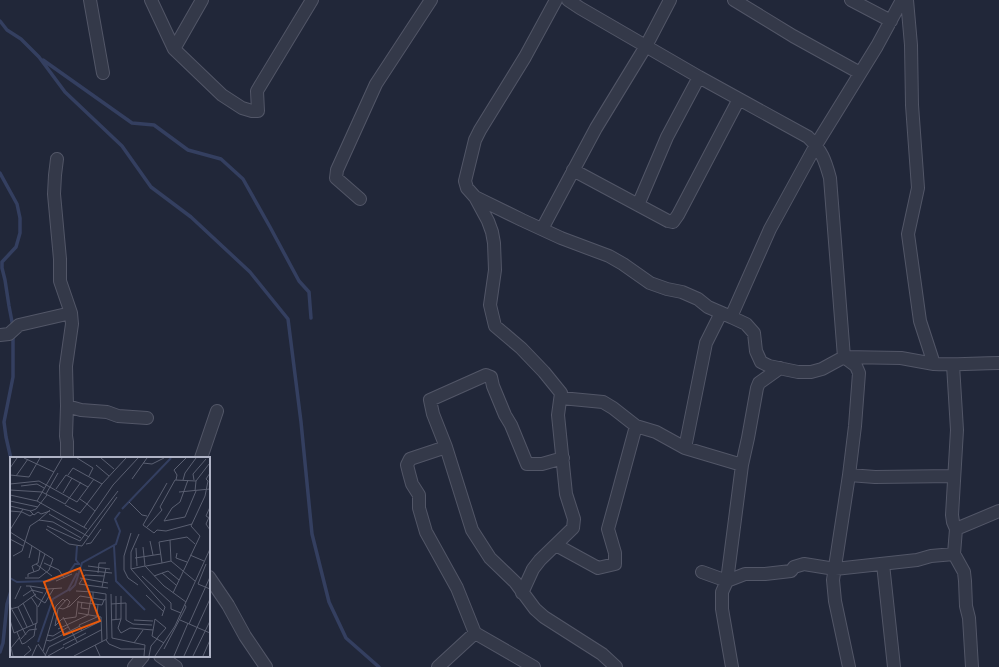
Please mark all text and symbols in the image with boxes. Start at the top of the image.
inset map [10,457,210,657]

